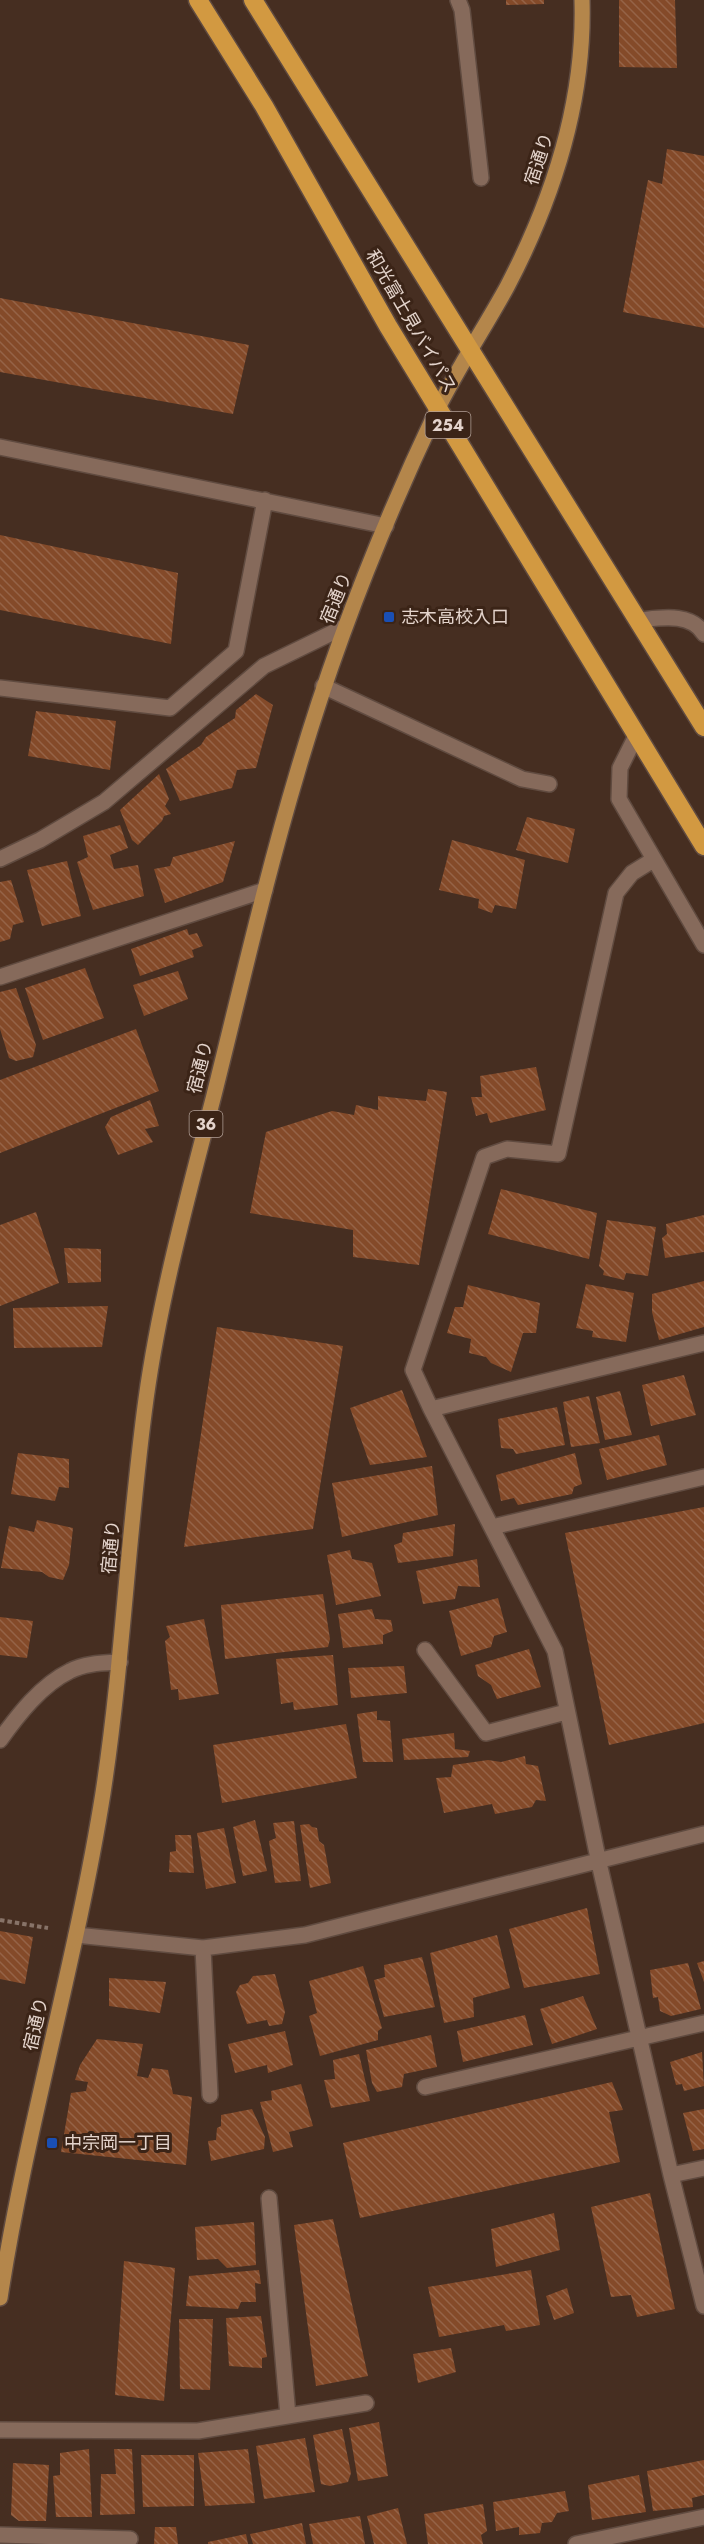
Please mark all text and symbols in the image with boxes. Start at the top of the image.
street label: 宿通り [518,129,560,189]
street label: 和光富士見バイパス [359,245,463,397]
road number: 254 [426,412,470,438]
street label: 宿通り [314,568,358,628]
place label: 志木高校入口 [401,604,509,630]
marker: 志木高校入口 [382,610,396,624]
street label: 宿通り [181,1038,219,1096]
road number: 36 [190,1111,222,1137]
street label: 宿通り [96,1519,126,1575]
street label: 宿通り [17,1995,55,2053]
place label: 中宗岡一丁目 [64,2130,172,2156]
marker: 中宗岡一丁目 [45,2136,59,2150]

